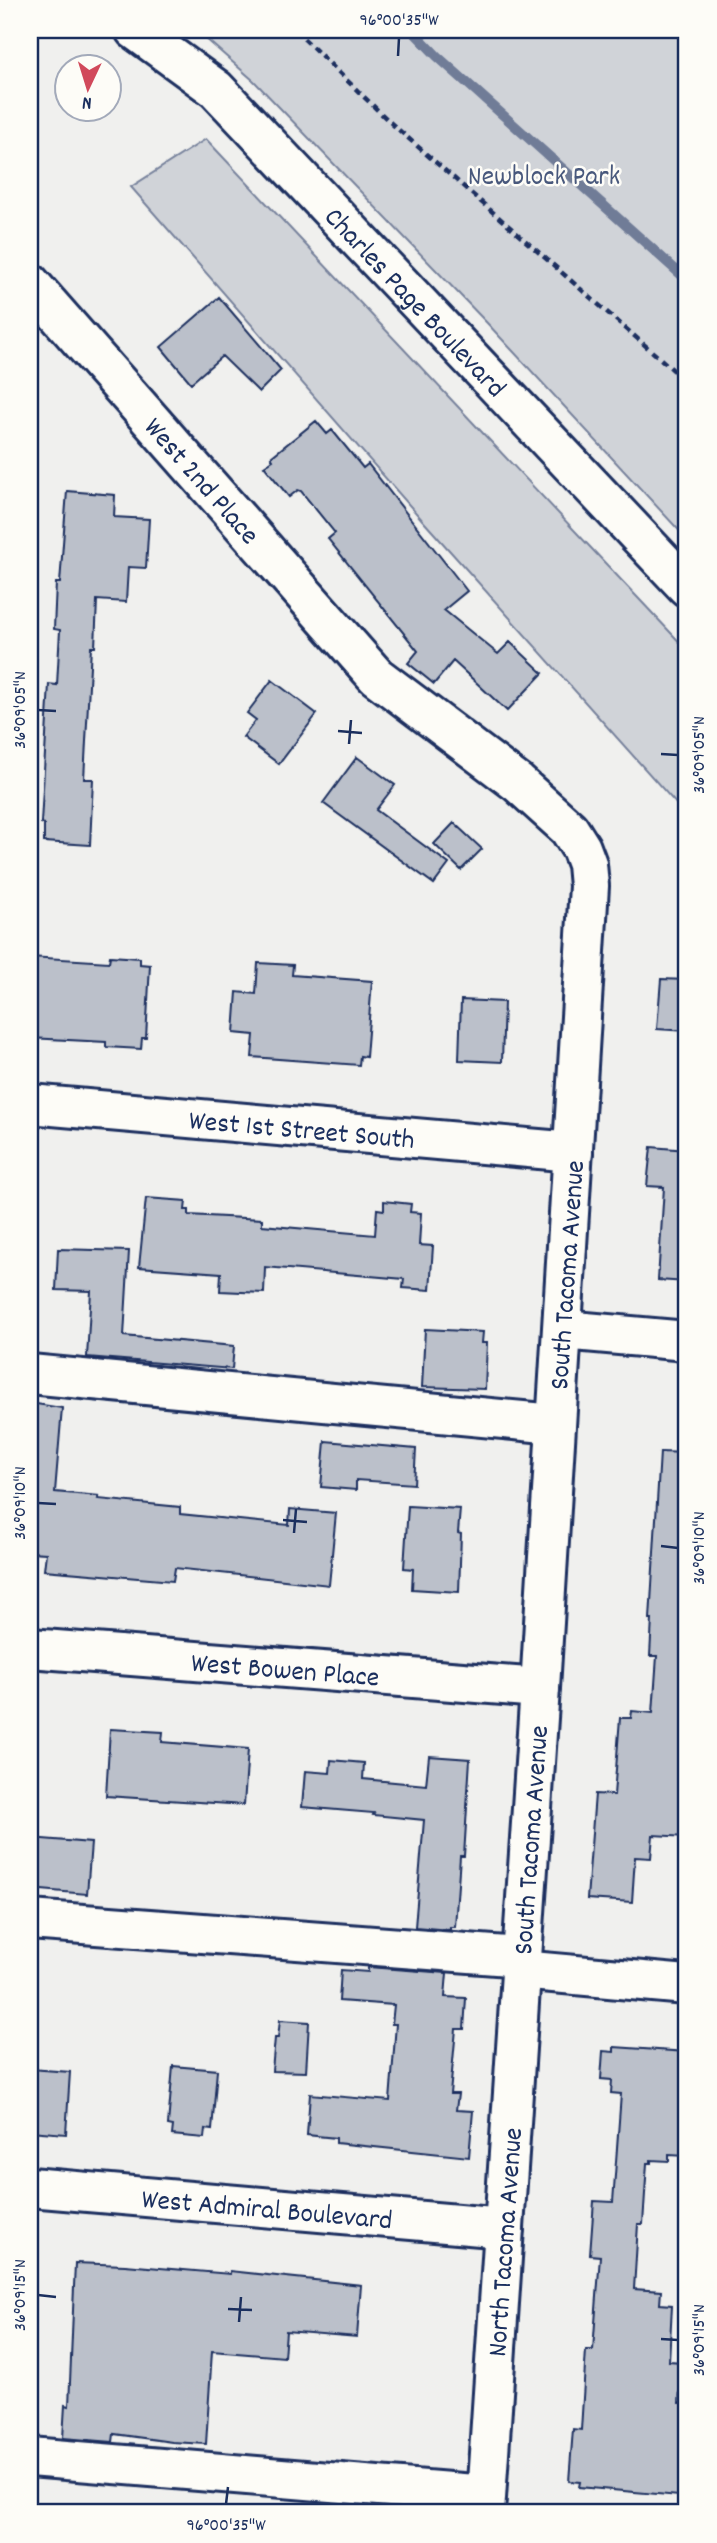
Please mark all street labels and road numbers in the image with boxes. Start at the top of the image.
street label: Charles Page Boulevard [313,200,513,409]
street label: West 2nd Place [132,410,267,555]
street label: West 1st Street South [187,1103,416,1163]
street label: South Tacoma Avenue [542,1159,598,1391]
street label: West Bowen Place [189,1646,380,1700]
street label: South Tacoma Avenue [506,1724,562,1956]
street label: North Tacoma Avenue [480,2126,536,2358]
street label: West Admiral Boulevard [140,2182,394,2243]

